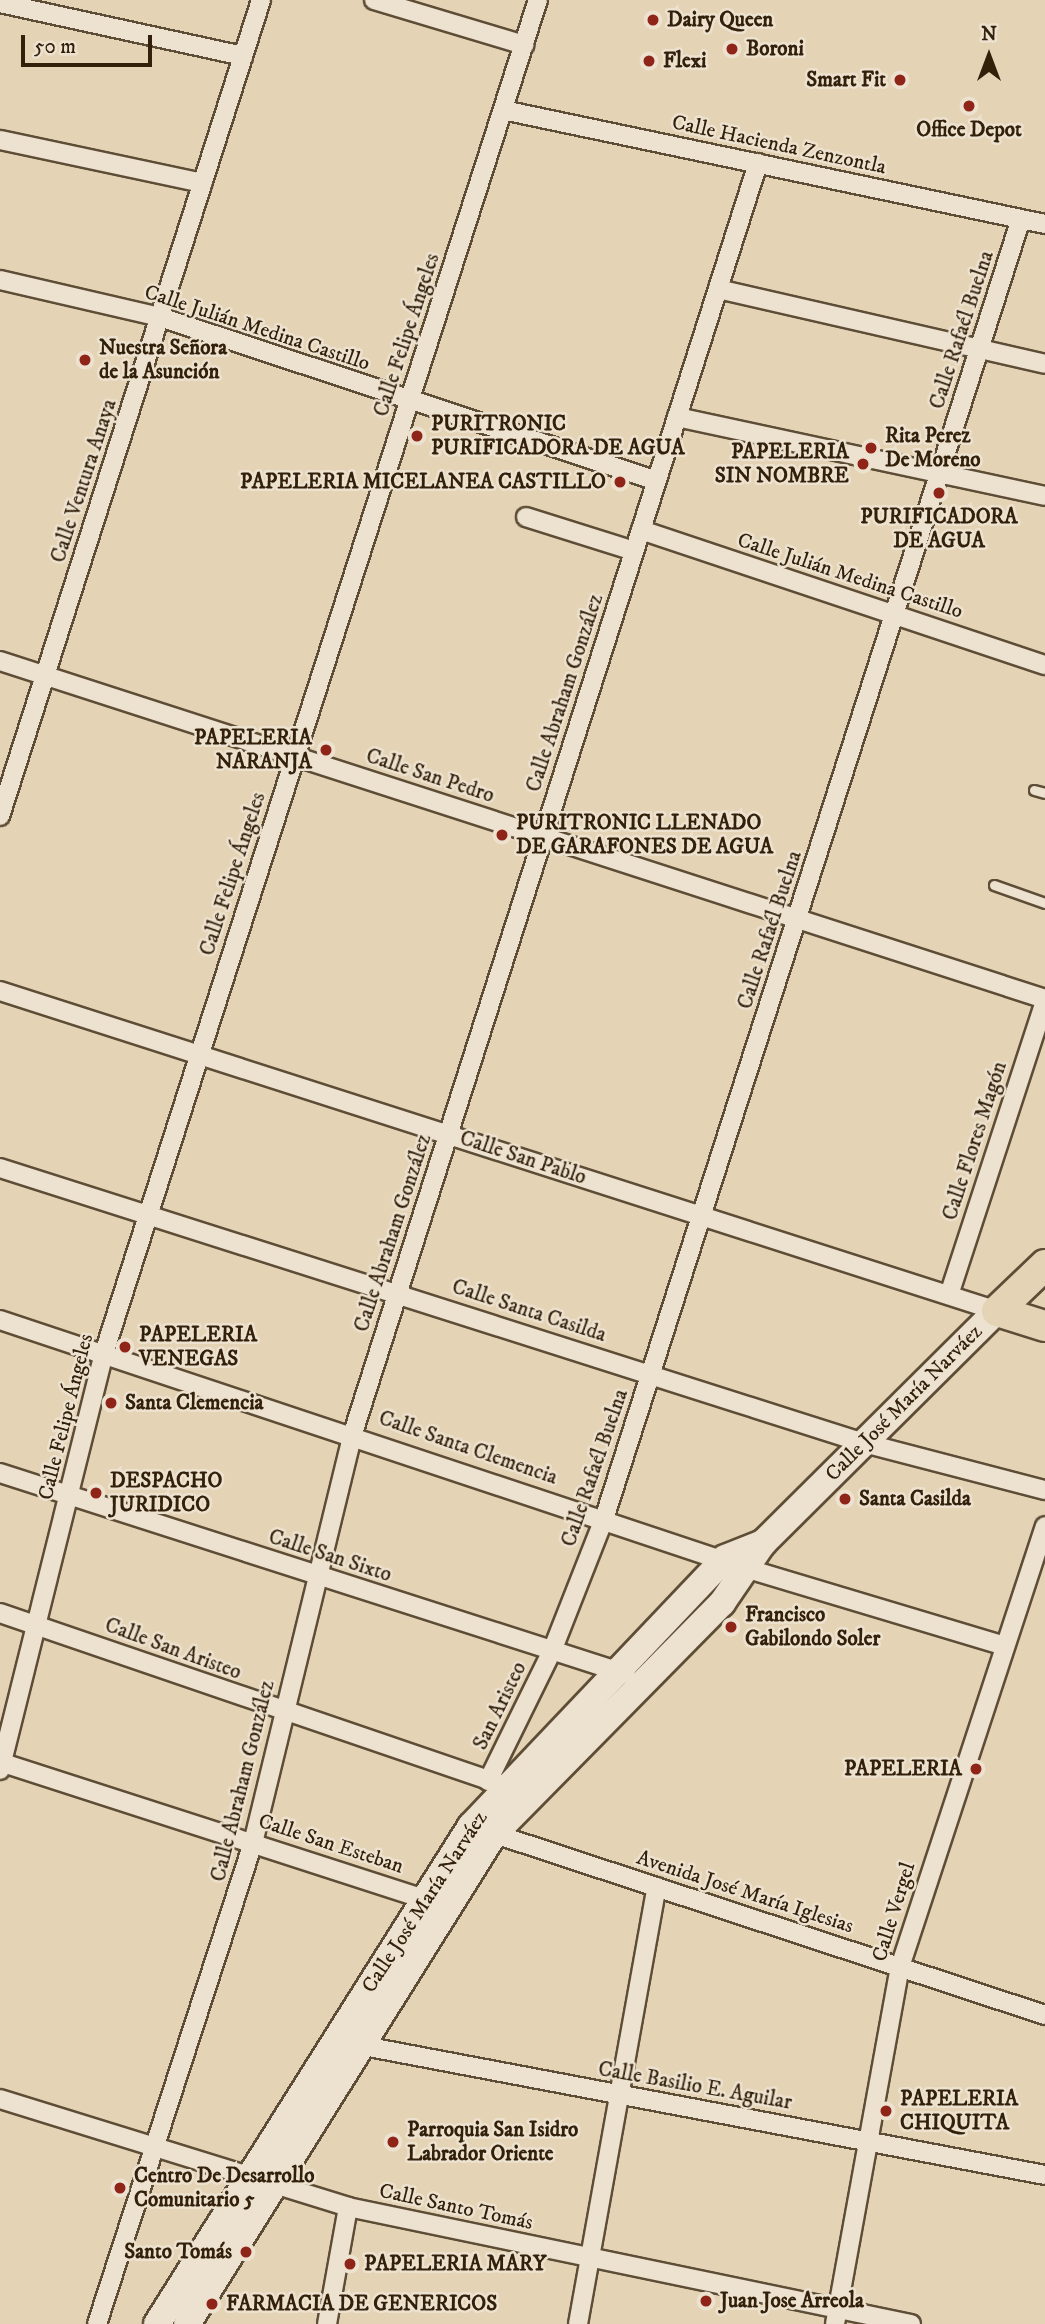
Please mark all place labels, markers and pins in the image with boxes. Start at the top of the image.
place label: Dairy Queen [667,7,773,33]
marker: Dairy Queen [645,12,661,28]
place label: Boroni [746,36,804,62]
marker: Boroni [724,41,740,57]
place label: Flexi [663,48,707,74]
marker: Flexi [641,53,657,69]
place label: Smart Fit [806,67,886,93]
marker: Smart Fit [892,72,908,88]
marker: Office Depot [961,98,977,114]
place label: Office Depot [916,117,1022,143]
place label: Nuestra Señora de la Asunción [99,335,227,385]
marker: Nuestra Señora de la Asunción [77,352,93,368]
place label: PURITRONIC PURIFICADORA DE AGUA [431,411,685,461]
place label: Rita Perez De Moreno [885,423,980,473]
marker: PURITRONIC PURIFICADORA DE AGUA [409,428,425,444]
place label: PAPELERIA SIN NOMBRE [715,439,849,489]
marker: Rita Perez De Moreno [863,440,879,456]
marker: PAPELERIA SIN NOMBRE [855,456,871,472]
place label: PAPELERIA MICELANEA CASTILLO [240,469,606,495]
marker: PAPELERIA MICELANEA CASTILLO [612,474,628,490]
marker: PURIFICADORA DE AGUA [931,485,947,501]
place label: PURIFICADORA DE AGUA [860,504,1018,554]
place label: PAPELERIA NARANJA [194,725,312,775]
marker: PAPELERIA NARANJA [318,742,334,758]
place label: PURITRONIC LLENADO DE GARAFONES DE AGUA [516,810,773,860]
marker: PURITRONIC LLENADO DE GARAFONES DE AGUA [494,827,510,843]
place label: PAPELERIA VENEGAS [139,1322,257,1372]
marker: PAPELERIA VENEGAS [117,1339,133,1355]
place label: Santa Clemencia [125,1390,264,1416]
marker: Santa Clemencia [103,1395,119,1411]
place label: DESPACHO JURIDICO [110,1468,222,1518]
marker: DESPACHO JURIDICO [88,1485,104,1501]
place label: Santa Casilda [859,1486,971,1512]
marker: Santa Casilda [837,1491,853,1507]
place label: Francisco Gabilondo Soler [745,1602,880,1652]
marker: Francisco Gabilondo Soler [723,1619,739,1635]
place label: PAPELERIA [844,1756,962,1782]
marker: PAPELERIA [968,1761,984,1777]
place label: PAPELERIA CHIQUITA [900,2086,1018,2136]
marker: PAPELERIA CHIQUITA [878,2103,894,2119]
place label: Parroquia San Isidro Labrador Oriente [407,2117,578,2167]
marker: Parroquia San Isidro Labrador Oriente [385,2134,401,2150]
place label: Centro De Desarrollo Comunitario 5 [134,2163,314,2213]
marker: Centro De Desarrollo Comunitario 5 [112,2180,128,2196]
place label: Santo Tomás [124,2239,232,2265]
marker: Santo Tomás [238,2244,254,2260]
place label: PAPELERIA MARY [364,2251,546,2277]
marker: PAPELERIA MARY [342,2256,358,2272]
place label: Juan Jose Arreola [720,2288,864,2314]
place label: FARMACIA DE GENERICOS [226,2291,497,2317]
marker: Juan Jose Arreola [698,2293,714,2309]
marker: FARMACIA DE GENERICOS [204,2296,220,2312]

